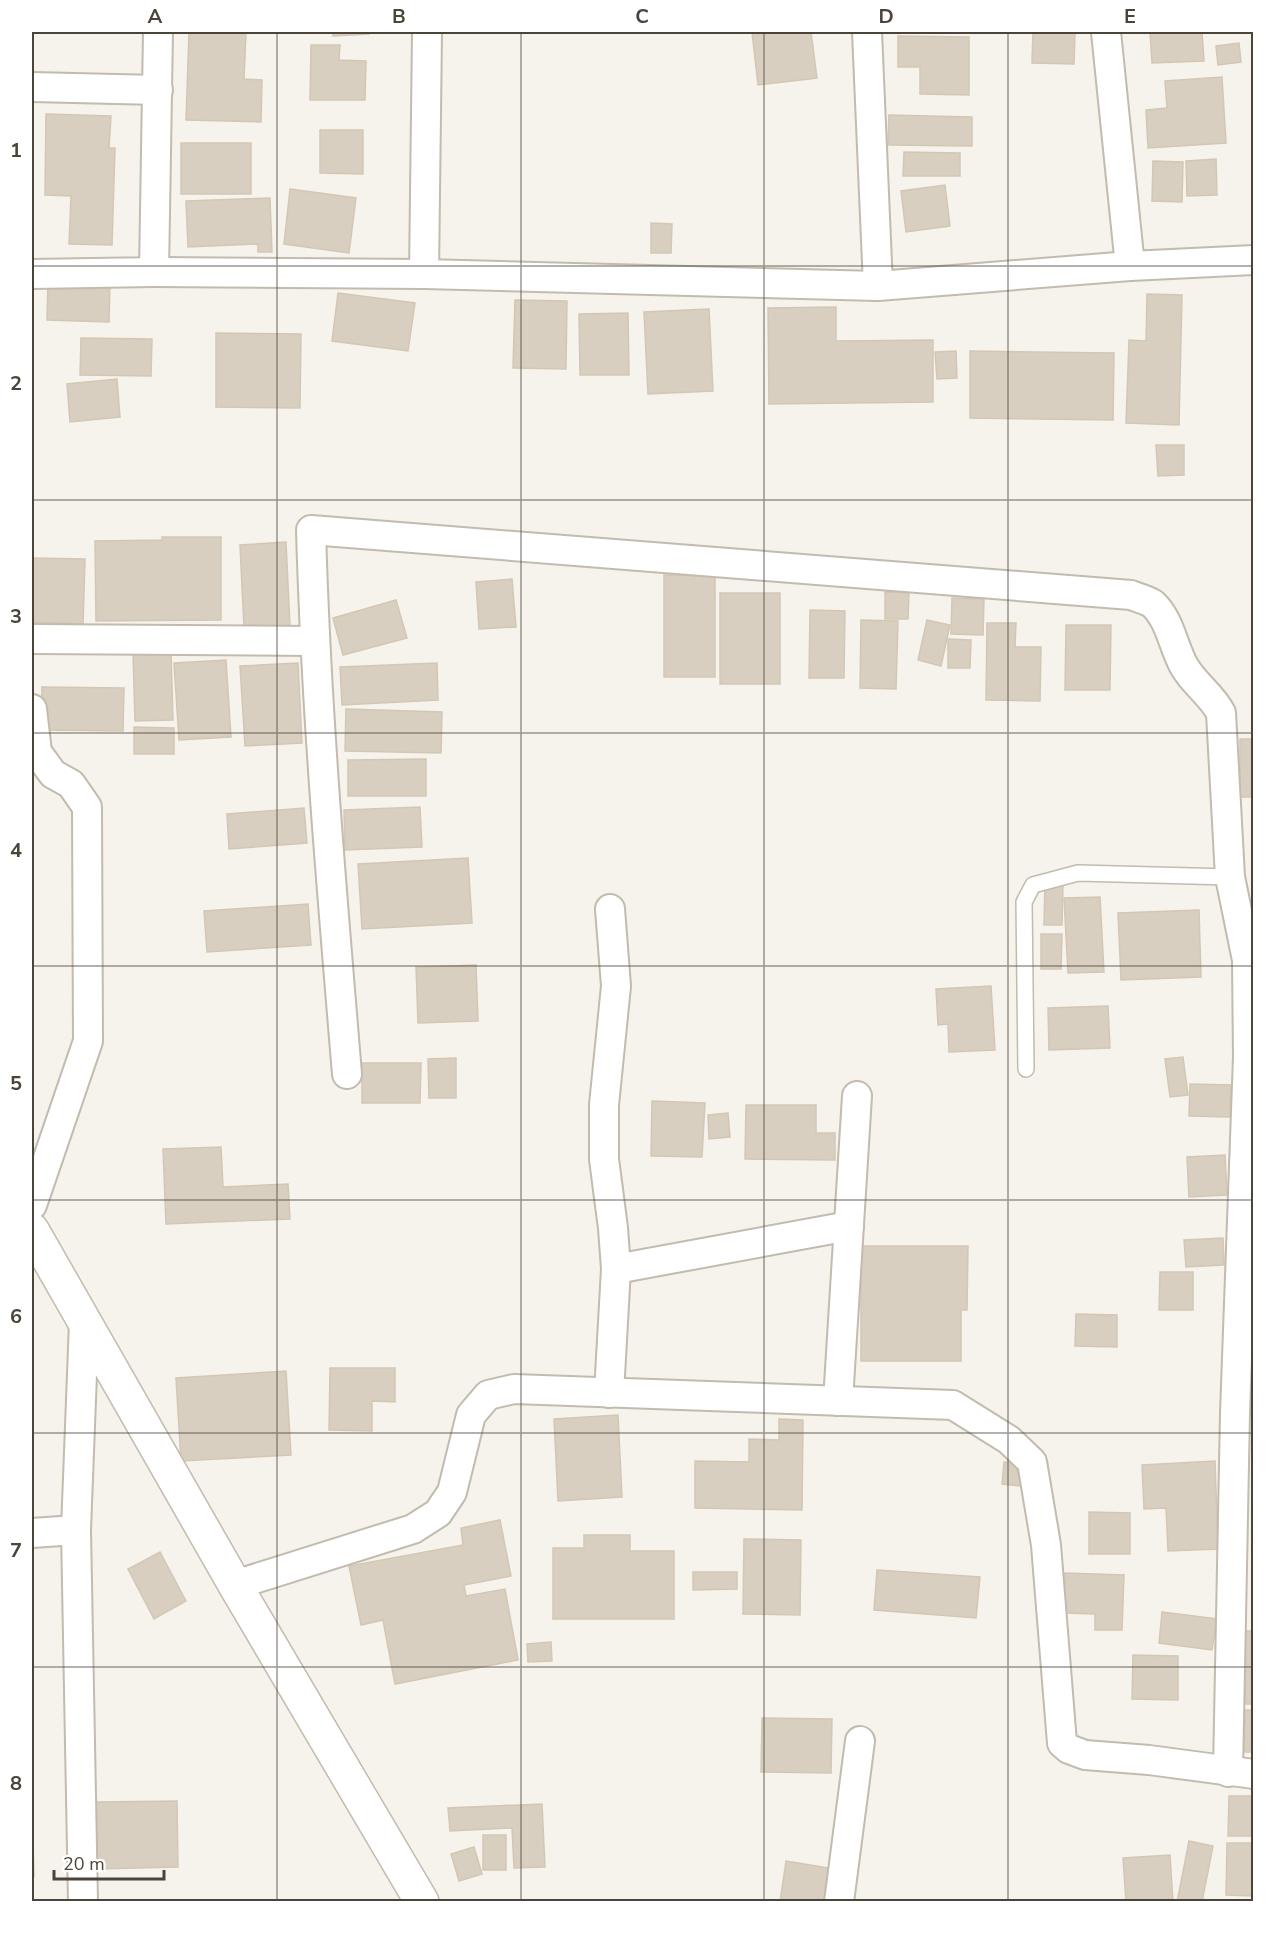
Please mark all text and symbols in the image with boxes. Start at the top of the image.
text: A [148,3,163,30]
text: B [392,3,406,30]
text: C [635,3,649,30]
text: D [878,3,894,30]
text: E [1124,3,1136,30]
text: 1 [10,137,22,164]
text: 2 [10,370,22,397]
text: 3 [10,603,22,630]
text: 4 [10,837,22,864]
text: 5 [10,1070,22,1097]
text: 6 [10,1303,22,1330]
text: 7 [10,1537,22,1564]
text: 8 [10,1770,22,1797]
scale bar [54,1843,164,1881]
text: 20 m [63,1852,105,1876]

